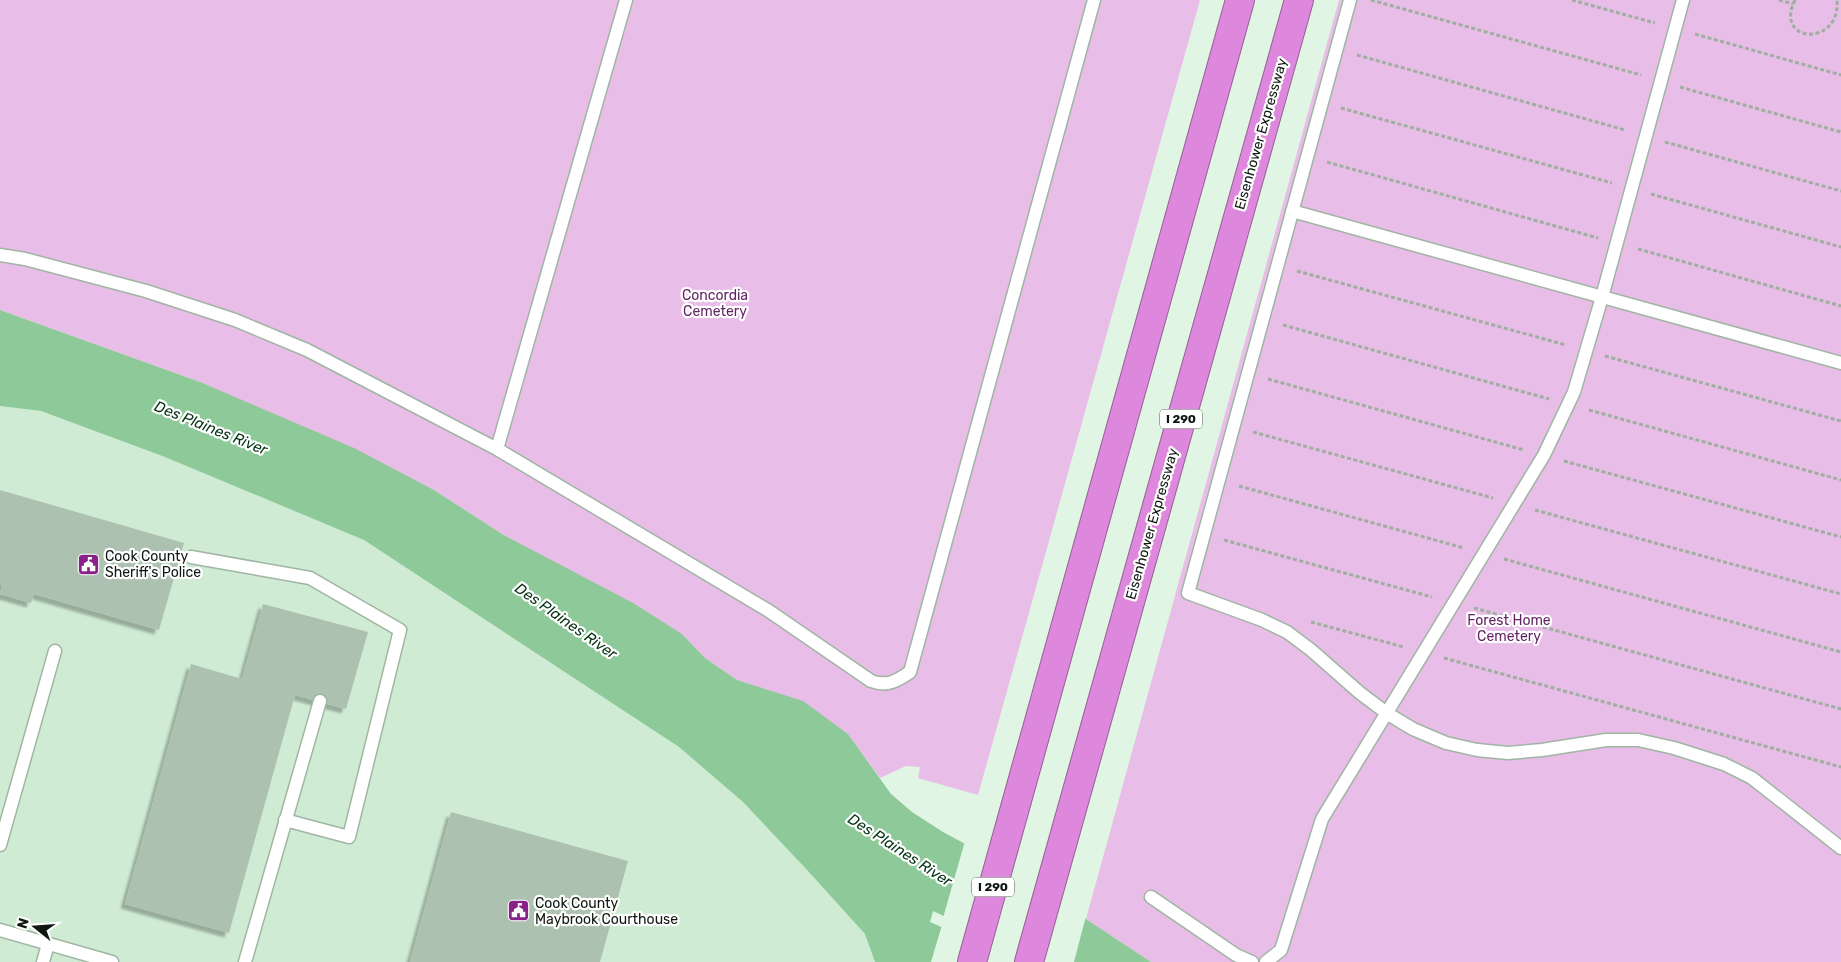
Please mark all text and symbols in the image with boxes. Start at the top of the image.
street label: Eisenhower Expressway [1231,56,1291,212]
park label: Concordia Cemetery [682,287,748,320]
water label: Des Plaines River [152,397,271,459]
road number: I 290 [1160,409,1202,428]
street label: Eisenhower Expressway [1122,446,1182,602]
place label: Cook County Sheriff's Police [105,548,201,581]
public building icon: Cook County Sheriff's Police [77,552,101,576]
water label: Des Plaines River [512,579,621,664]
park label: Forest Home Cemetery [1467,612,1551,645]
water label: Des Plaines River [845,810,956,891]
road number: I 290 [972,878,1014,896]
place label: Cook County Maybrook Courthouse [535,895,678,928]
public building icon: Cook County Maybrook Courthouse [507,899,531,923]
north arrow [10,902,60,952]
text: N [13,916,33,931]

